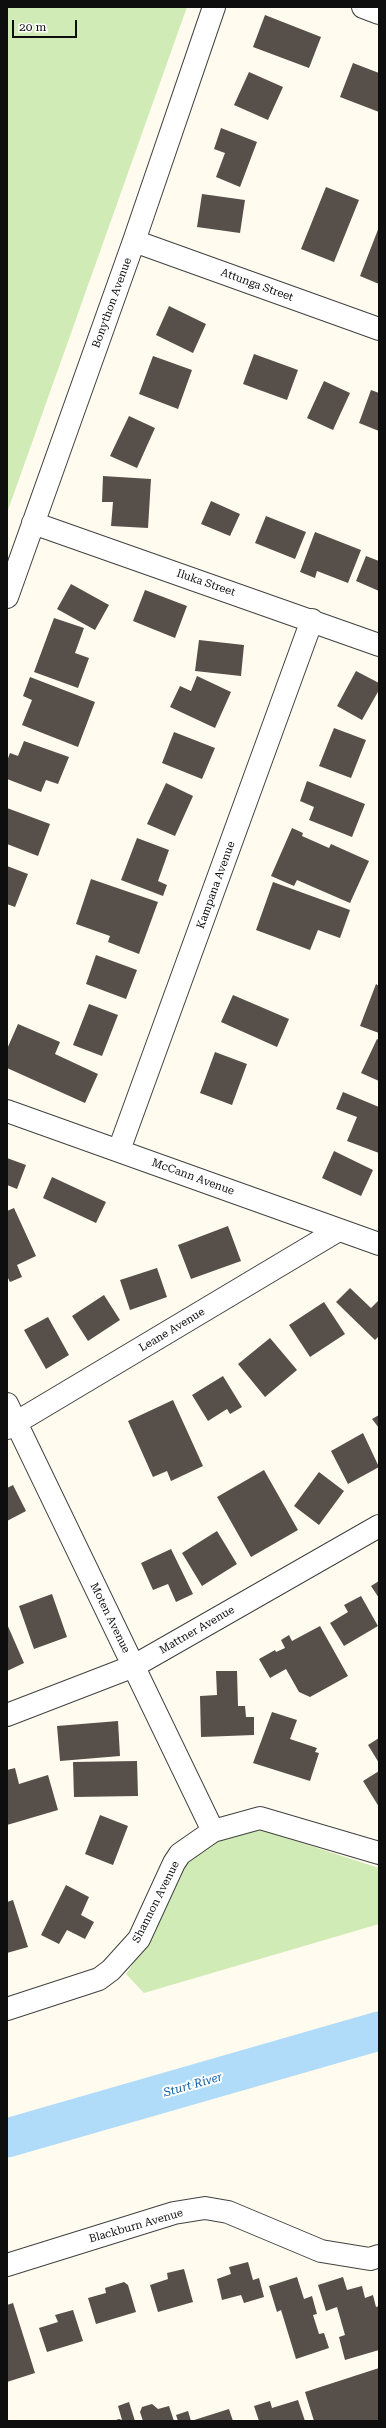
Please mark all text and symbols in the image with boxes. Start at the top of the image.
scale bar [14,12,79,38]
text: 20 m [19,20,46,34]
street label: Bonython Avenue [90,256,134,350]
street label: Attunga Street [219,266,295,304]
street label: Iluka Street [175,567,237,599]
street label: Kampana Avenue [194,839,238,931]
street label: McCann Avenue [150,1156,236,1198]
street label: Leane Avenue [137,1305,207,1355]
street label: Moten Avenue [87,1581,133,1655]
street label: Mattner Avenue [157,1603,237,1657]
street label: Shannon Avenue [130,1859,182,1945]
water label: Sturt River [162,2070,224,2100]
street label: Blackburn Avenue [87,2206,185,2246]

